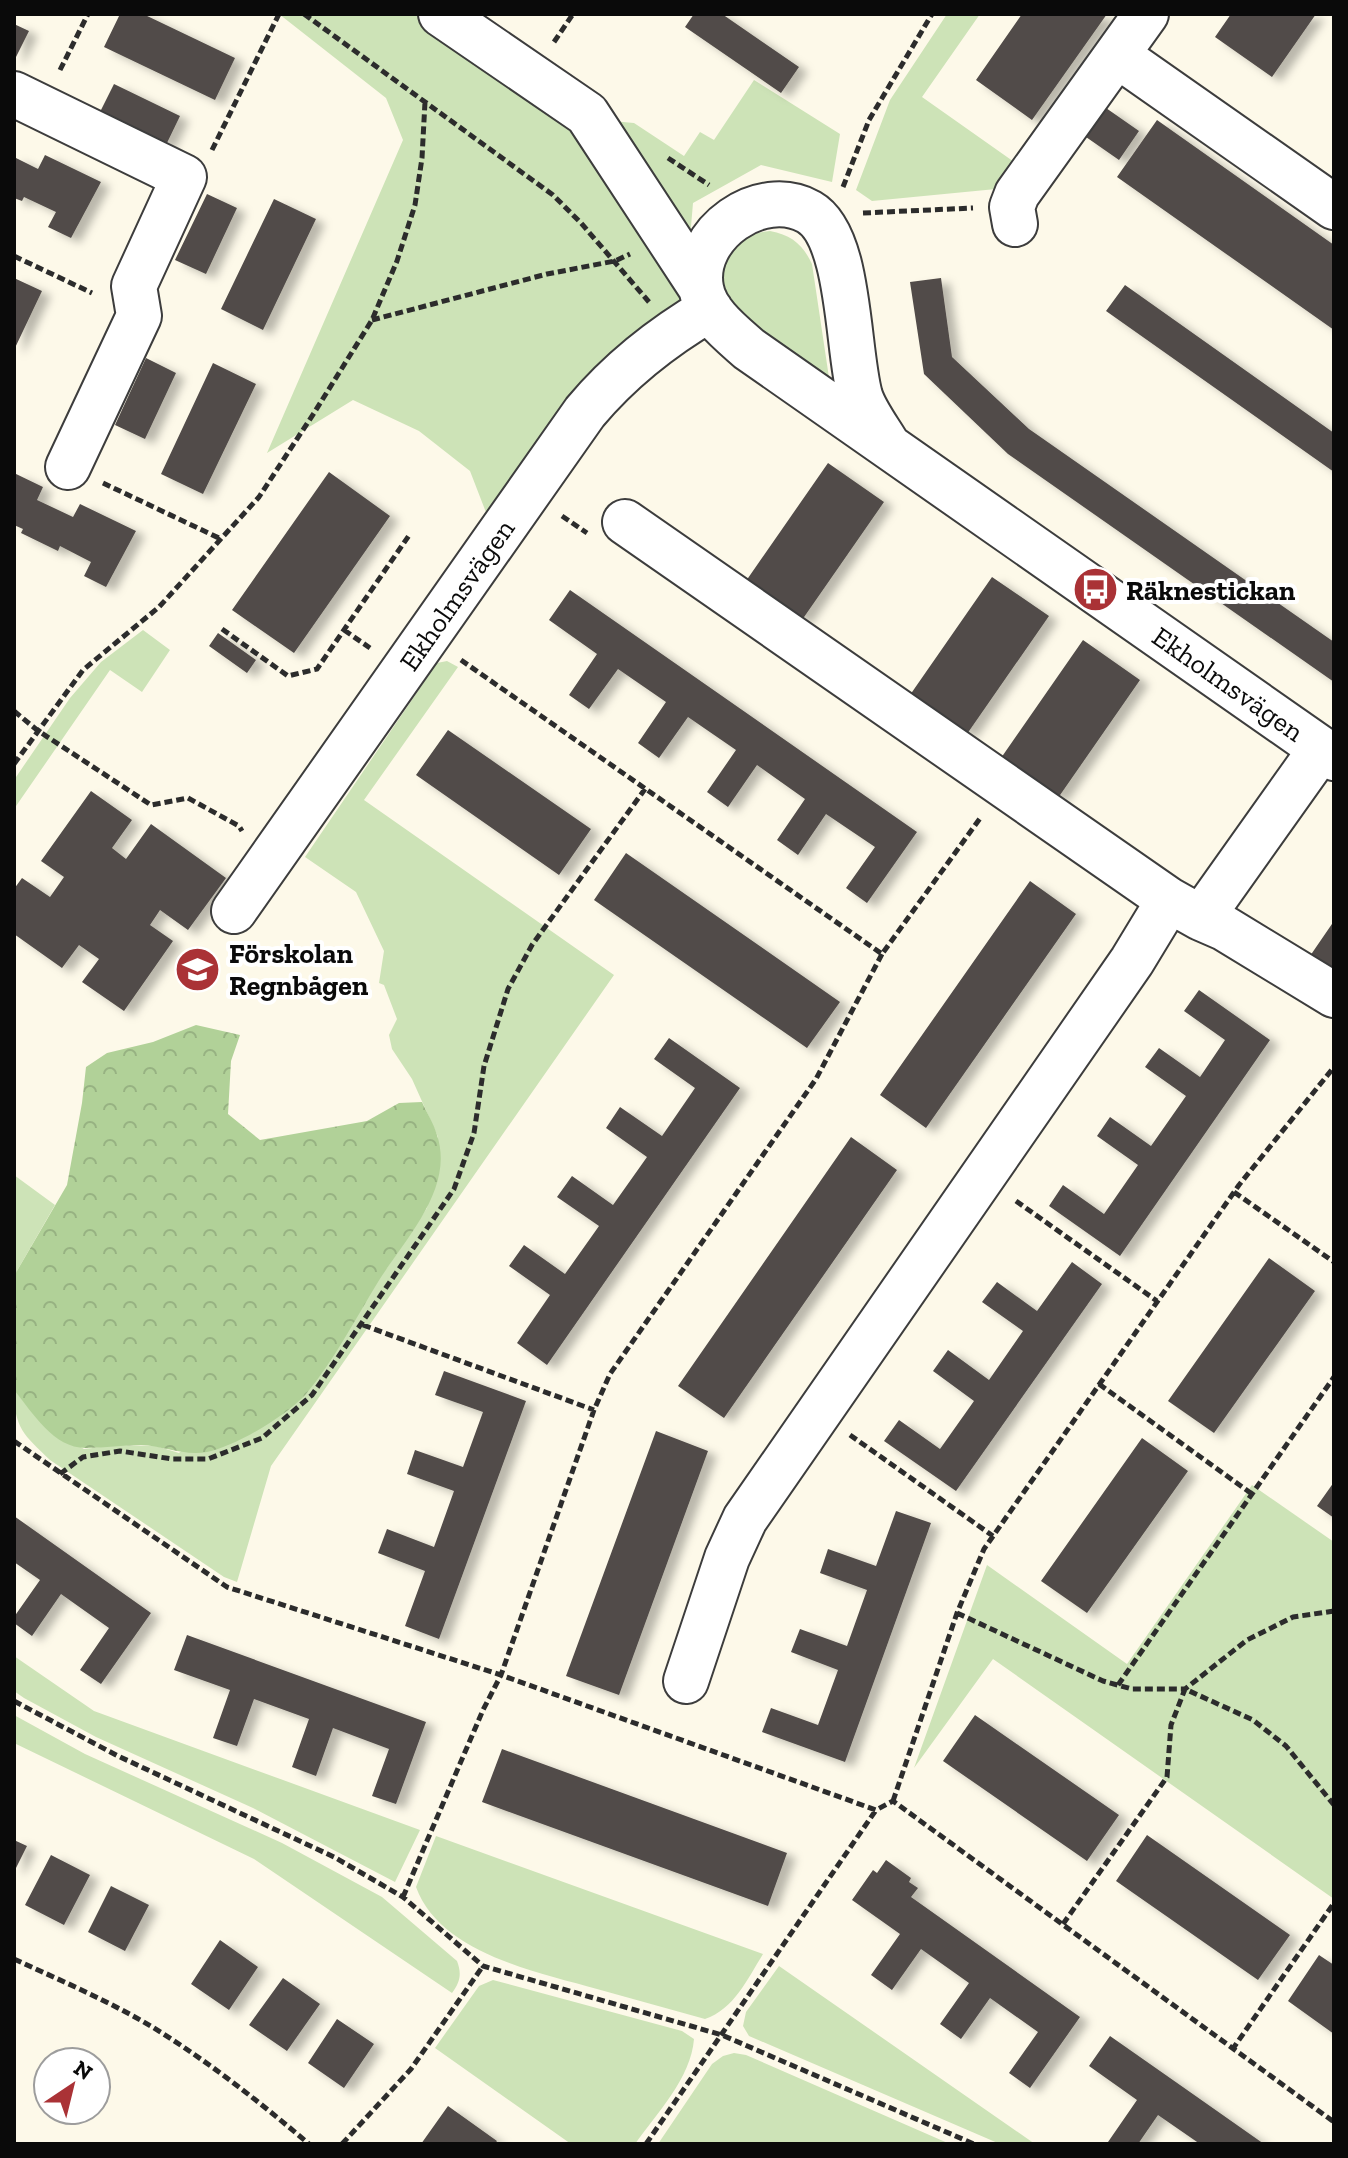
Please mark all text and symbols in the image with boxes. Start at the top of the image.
street label: Ekholmsvägen [393,513,521,677]
bus stop icon: Räknestickan [1071,566,1119,614]
place label: Räknestickan [1126,574,1296,607]
street label: Ekholmsvägen [1146,620,1310,748]
place label: Förskolan Regnbågen [229,937,369,1002]
school or university icon: Förskolan Regnbågen [174,945,222,993]
north arrow [32,2046,112,2126]
text: N [69,2054,98,2086]

